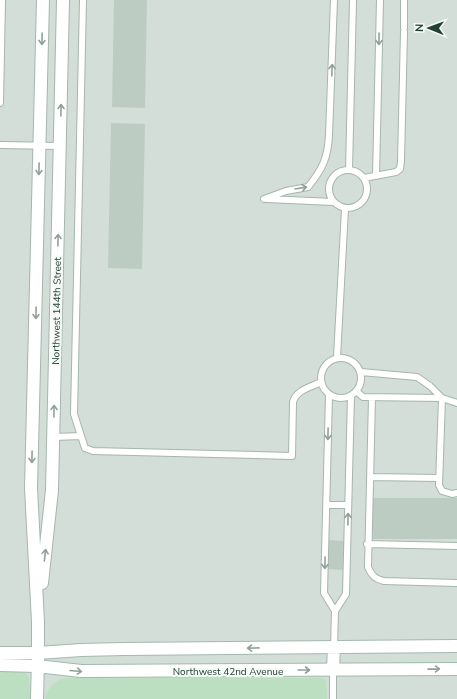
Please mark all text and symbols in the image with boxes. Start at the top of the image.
north arrow [409,8,449,48]
text: N [412,24,427,32]
one-way arrow [39,32,46,45]
one-way arrow [375,32,383,45]
one-way arrow [328,64,335,77]
one-way arrow [57,104,64,117]
one-way arrow [35,162,43,175]
one-way arrow [294,184,307,192]
one-way arrow [54,234,61,247]
street label: Northwest 144th Street [49,257,65,365]
one-way arrow [32,306,39,319]
one-way arrow [50,405,58,418]
one-way arrow [324,427,332,440]
one-way arrow [28,450,36,463]
one-way arrow [344,513,351,526]
one-way arrow [41,549,49,562]
one-way arrow [321,556,329,569]
one-way arrow [247,644,260,652]
street label: Northwest 42nd Avenue [173,665,283,679]
one-way arrow [427,665,440,673]
one-way arrow [297,666,310,674]
one-way arrow [69,667,82,674]

